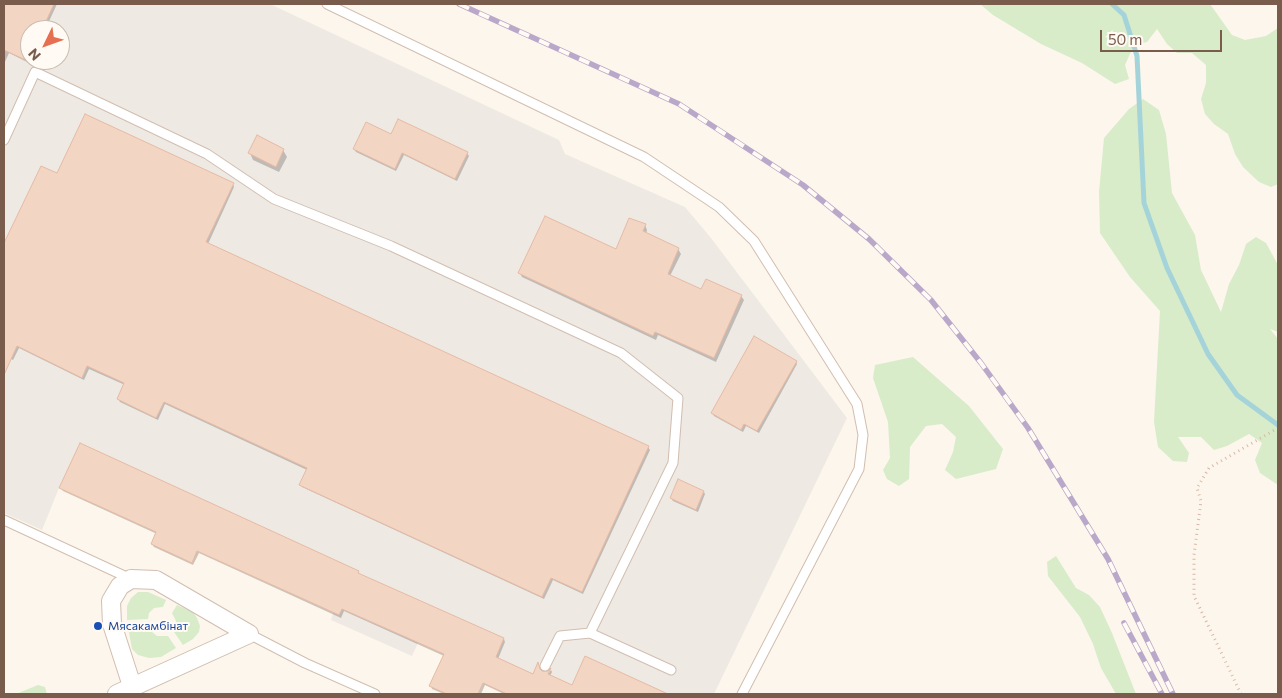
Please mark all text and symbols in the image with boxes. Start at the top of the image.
north arrow [20,20,70,70]
scale bar [1102,20,1224,52]
text: 50 m [1108,30,1142,48]
text: N [24,45,44,64]
place label: Мясакамбінат [108,619,188,633]
marker: Мясакамбінат [92,620,104,632]

